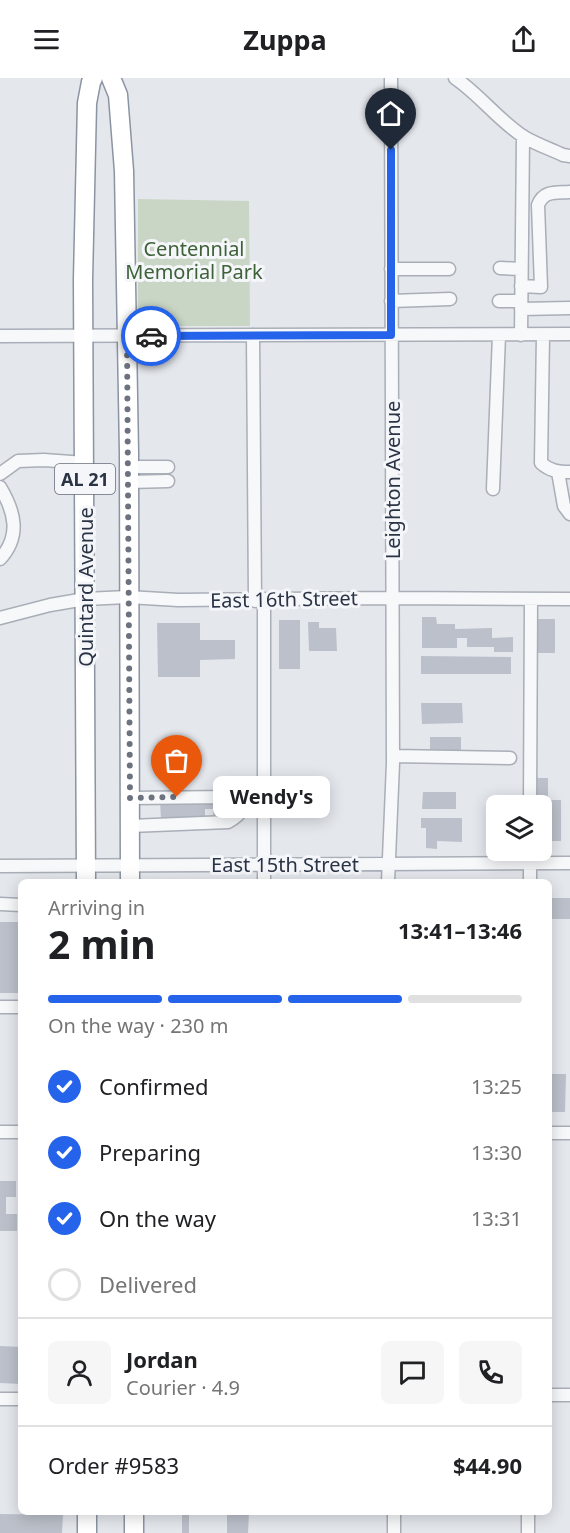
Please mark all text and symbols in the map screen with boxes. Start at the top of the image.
text: Zuppa [243,21,327,58]
icon: menu [30,23,63,56]
icon: share [507,23,540,56]
pin [365,88,416,150]
icon: home [374,97,407,130]
park label: Centennial Memorial Park [125,235,263,285]
courier [121,306,181,366]
icon: car [135,320,168,353]
street label: Leighton Avenue [379,401,406,559]
road number: AL 21 [55,464,115,494]
street label: Quintard Avenue [72,507,99,667]
street label: East 16th Street [210,584,358,614]
pin [151,735,202,797]
icon: bag [160,744,193,777]
callout: Wendy's [213,776,330,818]
text: Wendy's [230,783,313,810]
map controls [486,795,552,861]
button: layers [486,795,552,861]
street label: East 15th Street [211,851,359,878]
text: Arriving in [48,894,145,921]
text: 13:41–13:46 [398,915,522,945]
text: 2 min [48,917,155,970]
text: On the way · 230 m [48,1012,228,1039]
icon: check [48,1070,81,1103]
text: Confirmed [99,1071,209,1101]
text: 13:25 [471,1073,522,1100]
icon: check [48,1136,81,1169]
text: Preparing [99,1137,201,1167]
text: 13:30 [471,1139,522,1166]
icon: check [48,1202,81,1235]
text: On the way [99,1203,216,1233]
text: 13:31 [471,1205,522,1232]
text: Delivered [99,1269,197,1299]
button: person [48,1341,111,1404]
button: chat [381,1341,444,1404]
button: phone [459,1341,522,1404]
text: Jordan [126,1344,198,1374]
text: Courier · 4.9 [126,1374,240,1401]
text: Order #9583 [48,1450,179,1480]
text: $44.90 [453,1450,522,1480]

